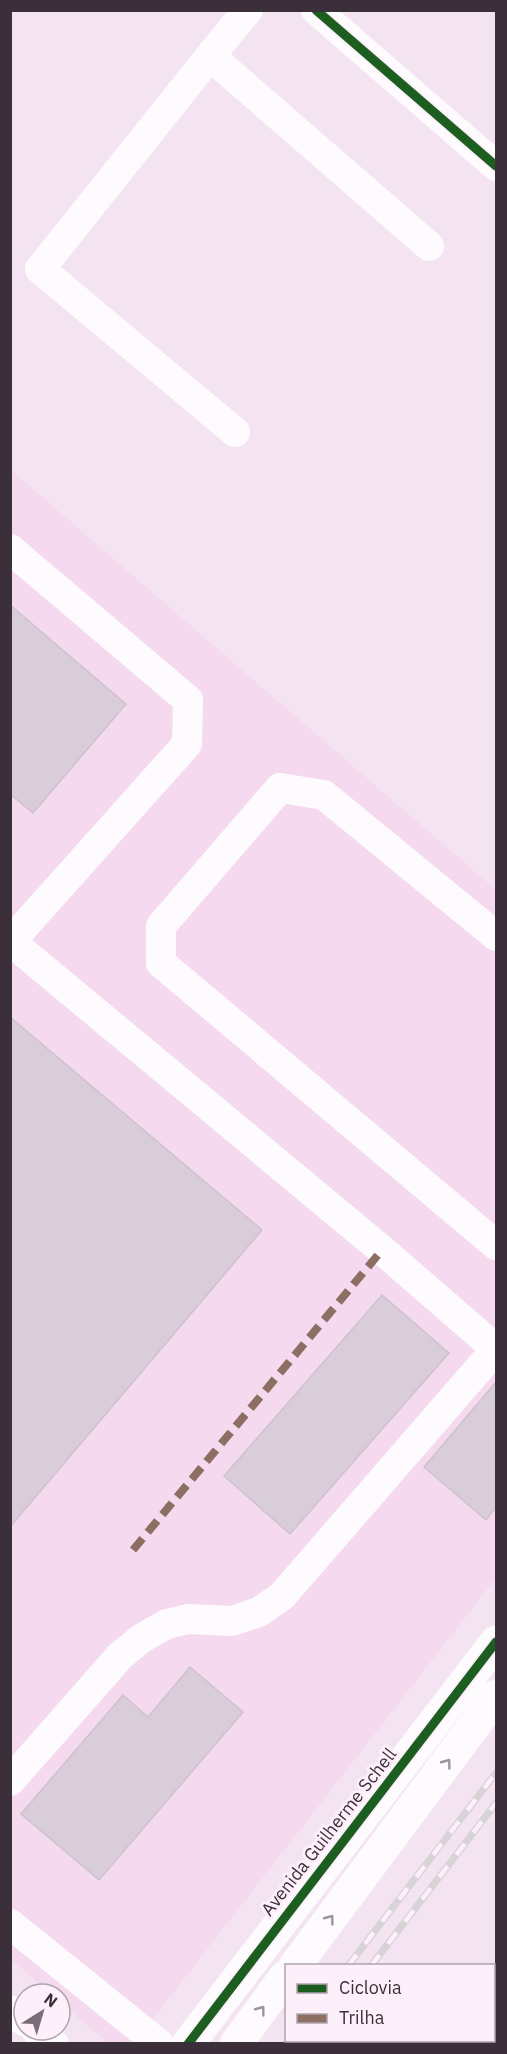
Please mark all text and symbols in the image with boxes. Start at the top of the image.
street label: Avenida Guilherme Schell [256,1743,401,1920]
one-way arrow [439,1758,450,1769]
one-way arrow [322,1914,333,1925]
legend [285,1964,495,2042]
text: Ciclovia [339,1976,402,1999]
north arrow [12,1982,72,2042]
text: N [40,1989,62,2011]
one-way arrow [254,2005,265,2016]
text: Trilha [339,2006,385,2029]

